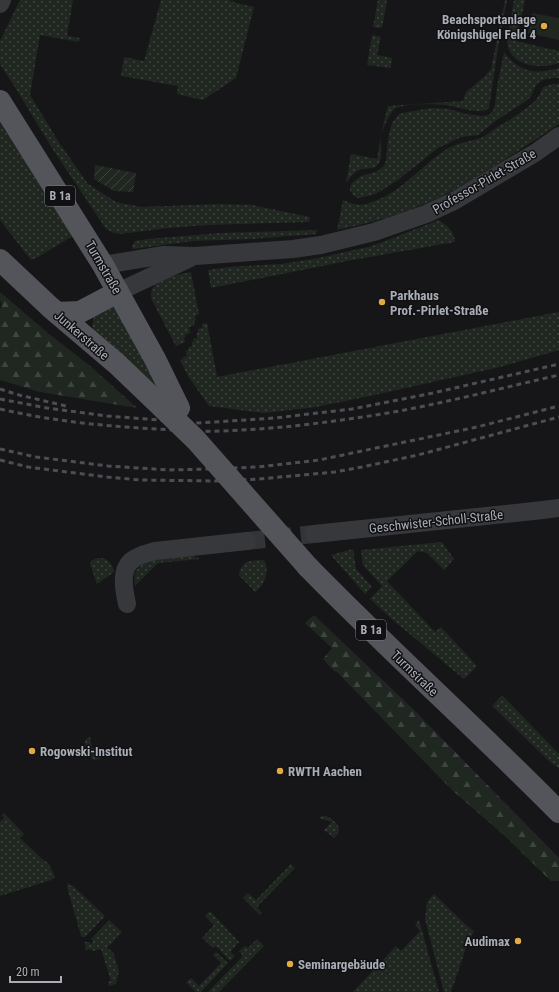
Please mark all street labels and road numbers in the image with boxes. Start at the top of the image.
street label: Professor-Pirlet-Straße [430,146,539,217]
road number: B 1a [45,186,75,206]
street label: Turmstraße [82,238,125,296]
street label: Junkerstraße [51,308,112,363]
street label: Geschwister-Scholl-Straße [368,507,504,536]
road number: B 1a [356,620,386,640]
street label: Turmstraße [388,648,441,699]

